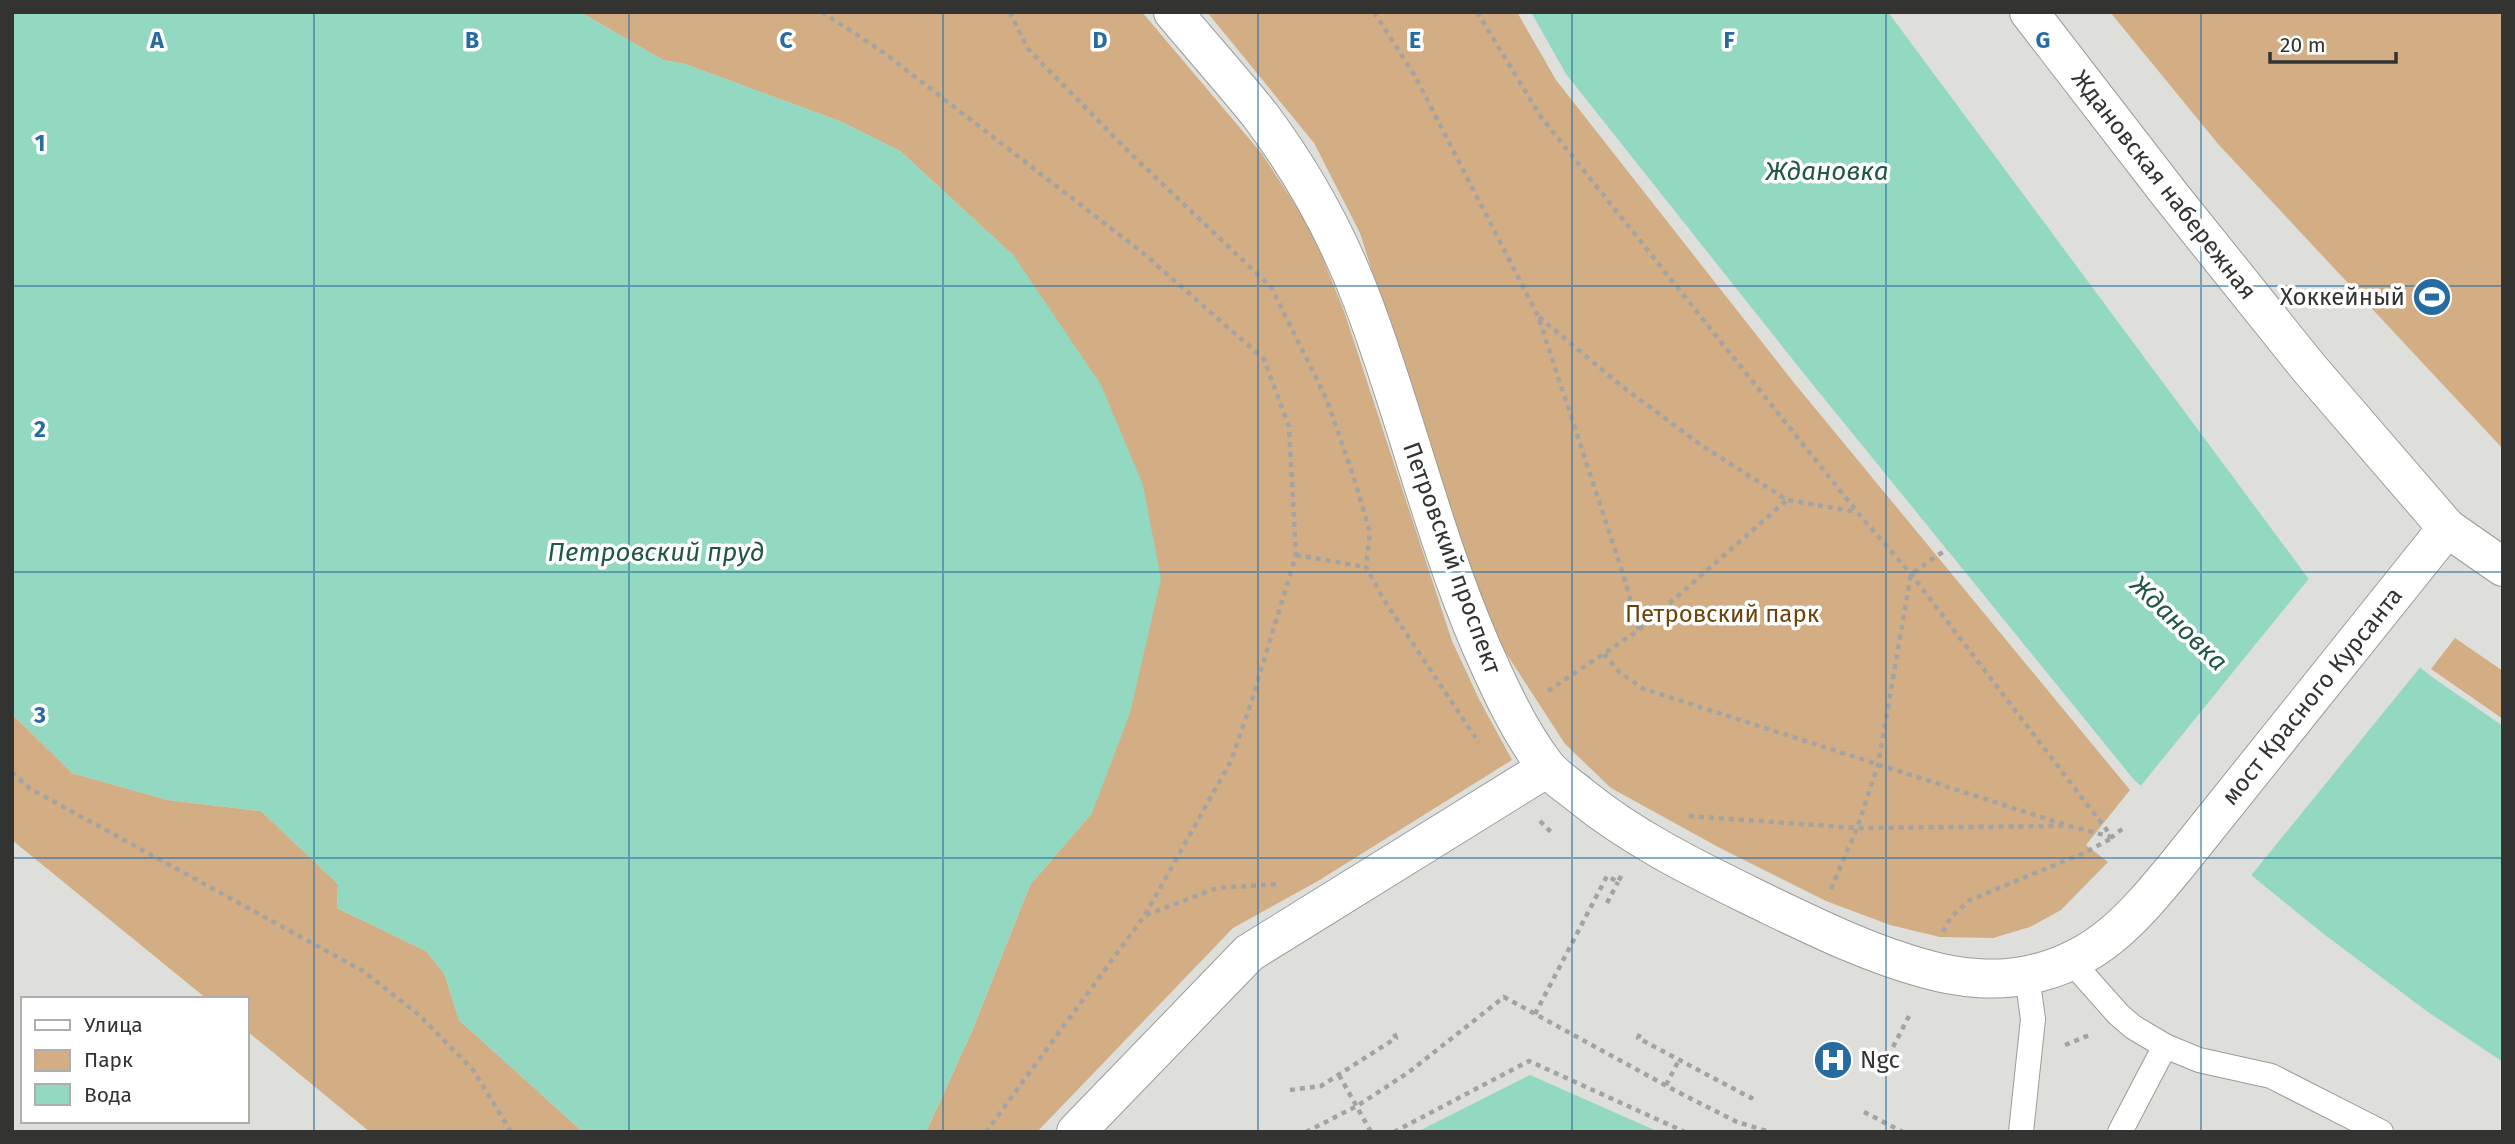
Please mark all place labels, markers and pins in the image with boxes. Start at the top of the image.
sports icon: Хоккейный [2411,276,2453,318]
place label: Хоккейный [2280,283,2405,311]
hospital icon: Ngc [1812,1039,1854,1081]
place label: Ngc [1860,1046,1900,1074]

